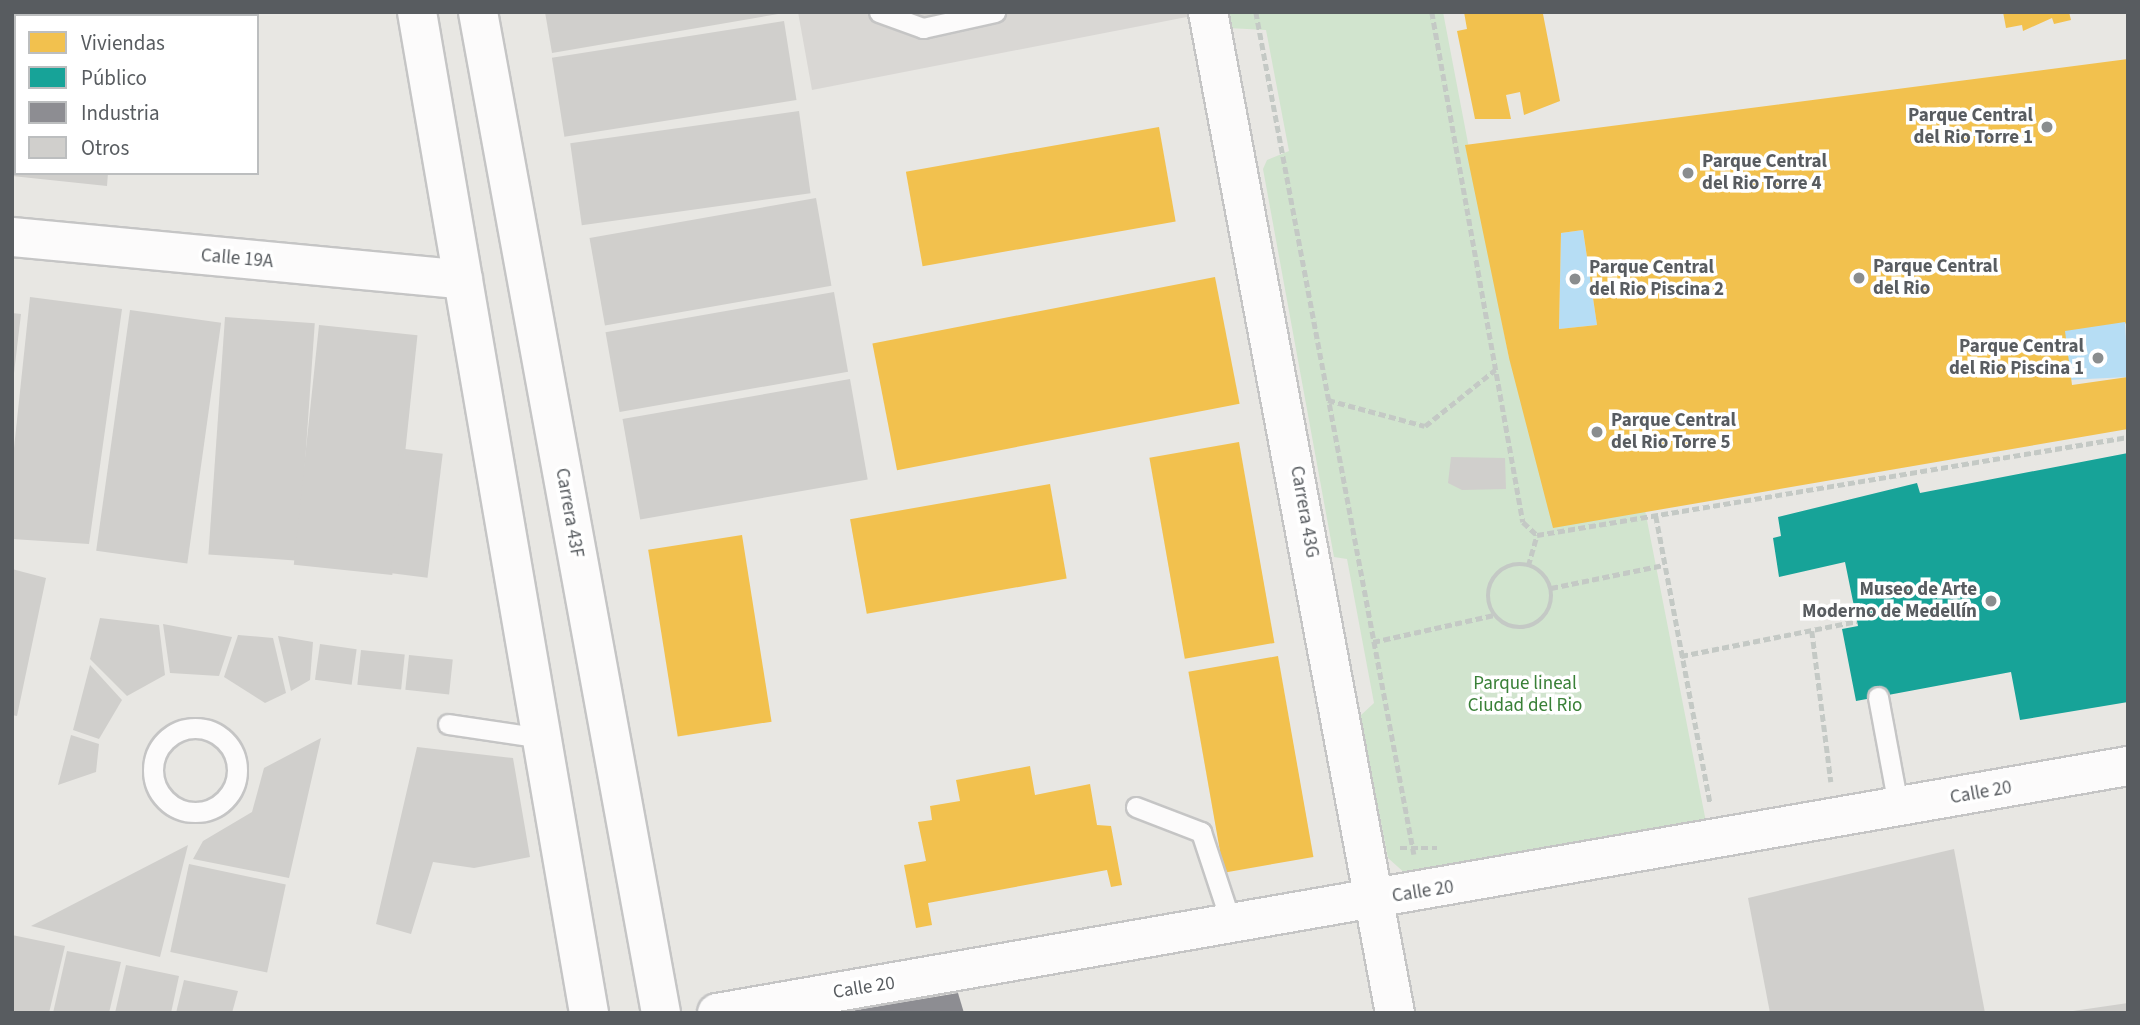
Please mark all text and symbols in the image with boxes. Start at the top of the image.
legend [14,14,259,175]
text: Viviendas [81,28,165,58]
text: Público [81,63,147,93]
text: Industria [81,98,160,128]
place label: Parque Central del Rio Torre 1 [1908,105,2033,149]
marker: Parque Central del Rio Torre 1 [2039,119,2055,135]
text: Otros [81,133,129,163]
place label: Parque Central del Rio Torre 4 [1702,151,1827,195]
marker: Parque Central del Rio Torre 4 [1680,165,1696,181]
street label: Calle 19A [200,244,274,274]
place label: Parque Central del Rio [1873,256,1998,300]
place label: Parque Central del Rio Piscina 2 [1589,257,1724,301]
marker: Parque Central del Rio [1851,270,1867,286]
marker: Parque Central del Rio Piscina 2 [1567,271,1583,287]
place label: Parque Central del Rio Piscina 1 [1949,336,2084,380]
marker: Parque Central del Rio Piscina 1 [2090,350,2106,366]
place label: Parque Central del Rio Torre 5 [1611,410,1736,454]
marker: Parque Central del Rio Torre 5 [1589,424,1605,440]
street label: Carrera 43G [1285,464,1323,560]
street label: Carrera 43F [550,466,588,560]
place label: Museo de Arte Moderno de Medellín [1802,579,1977,623]
marker: Museo de Arte Moderno de Medellín [1983,593,1999,609]
park label: Parque lineal Ciudad del Rio [1468,673,1582,717]
street label: Calle 20 [1948,776,2014,810]
street label: Calle 20 [1390,876,1456,908]
street label: Calle 20 [831,972,897,1004]

